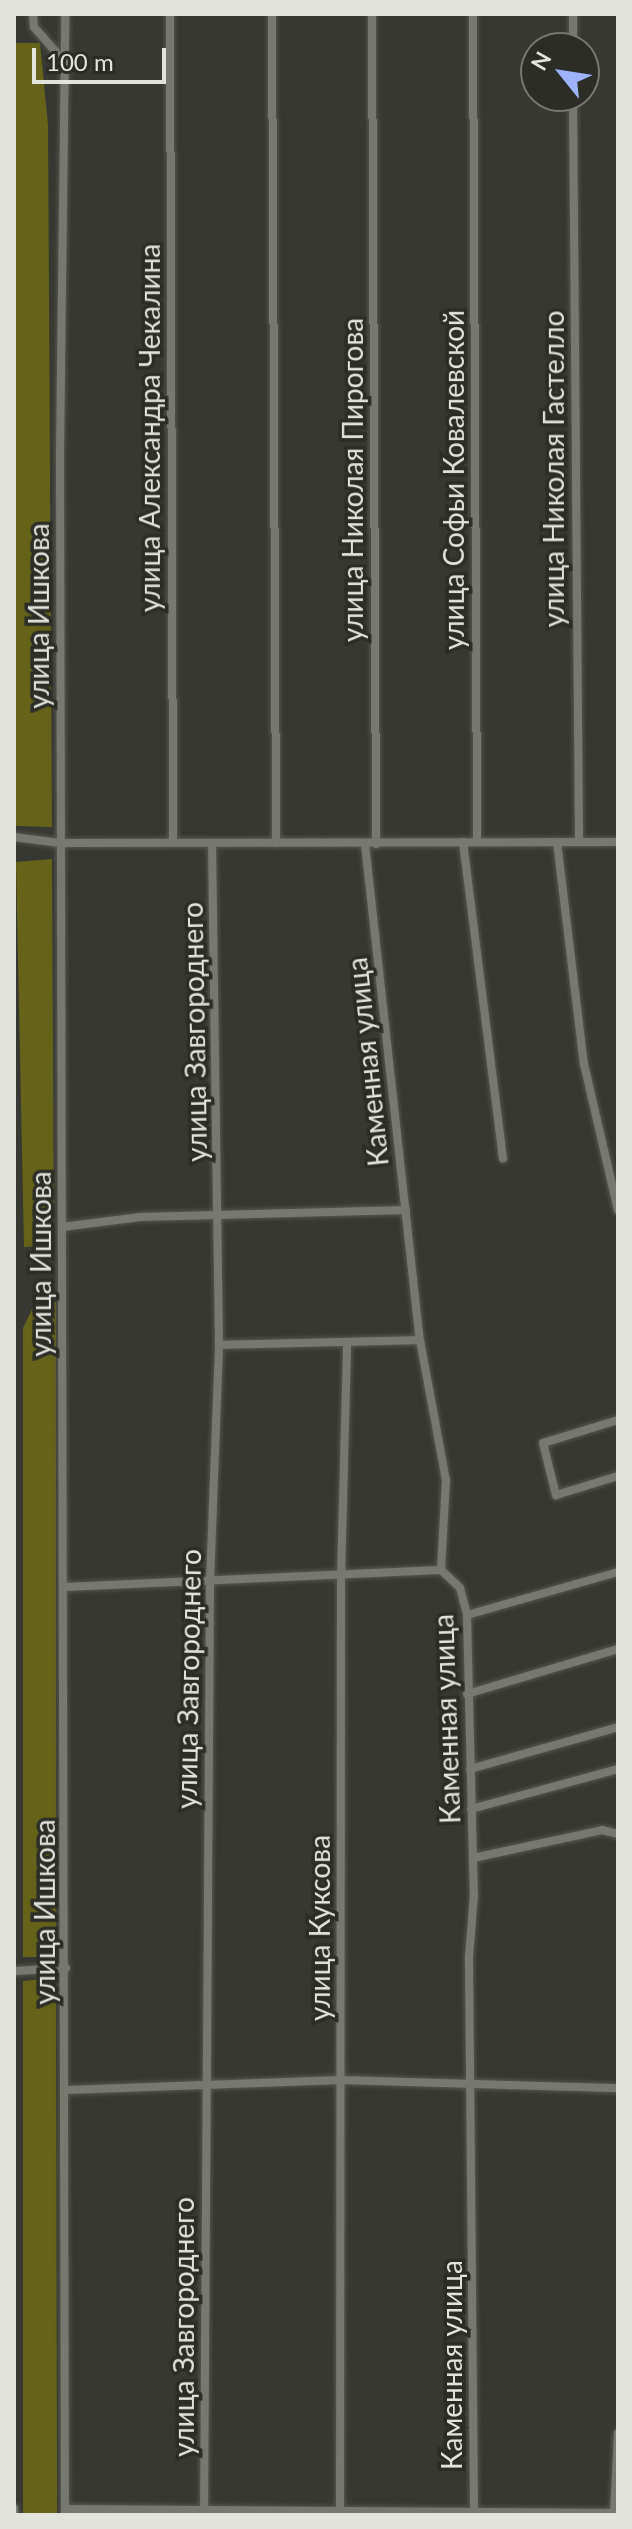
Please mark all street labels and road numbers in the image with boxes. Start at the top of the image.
street label: улица Александра Чекалина [132,244,166,612]
street label: улица Софьи Ковалевской [436,310,470,650]
street label: улица Николая Гастелло [536,311,570,627]
street label: улица Николая Пирогова [335,318,369,642]
street label: улица Ишкова [21,523,55,709]
street label: улица Завгороднего [175,902,213,1162]
street label: Каменная улица [339,956,395,1168]
street label: улица Ишкова [23,1171,57,1357]
street label: улица Завгороднего [169,1549,207,1809]
street label: Каменная улица [426,1614,466,1824]
street label: улица Ишкова [27,1819,61,2005]
street label: улица Куксова [302,1835,336,2021]
street label: улица Завгороднего [166,2197,200,2457]
street label: Каменная улица [434,2260,468,2470]

